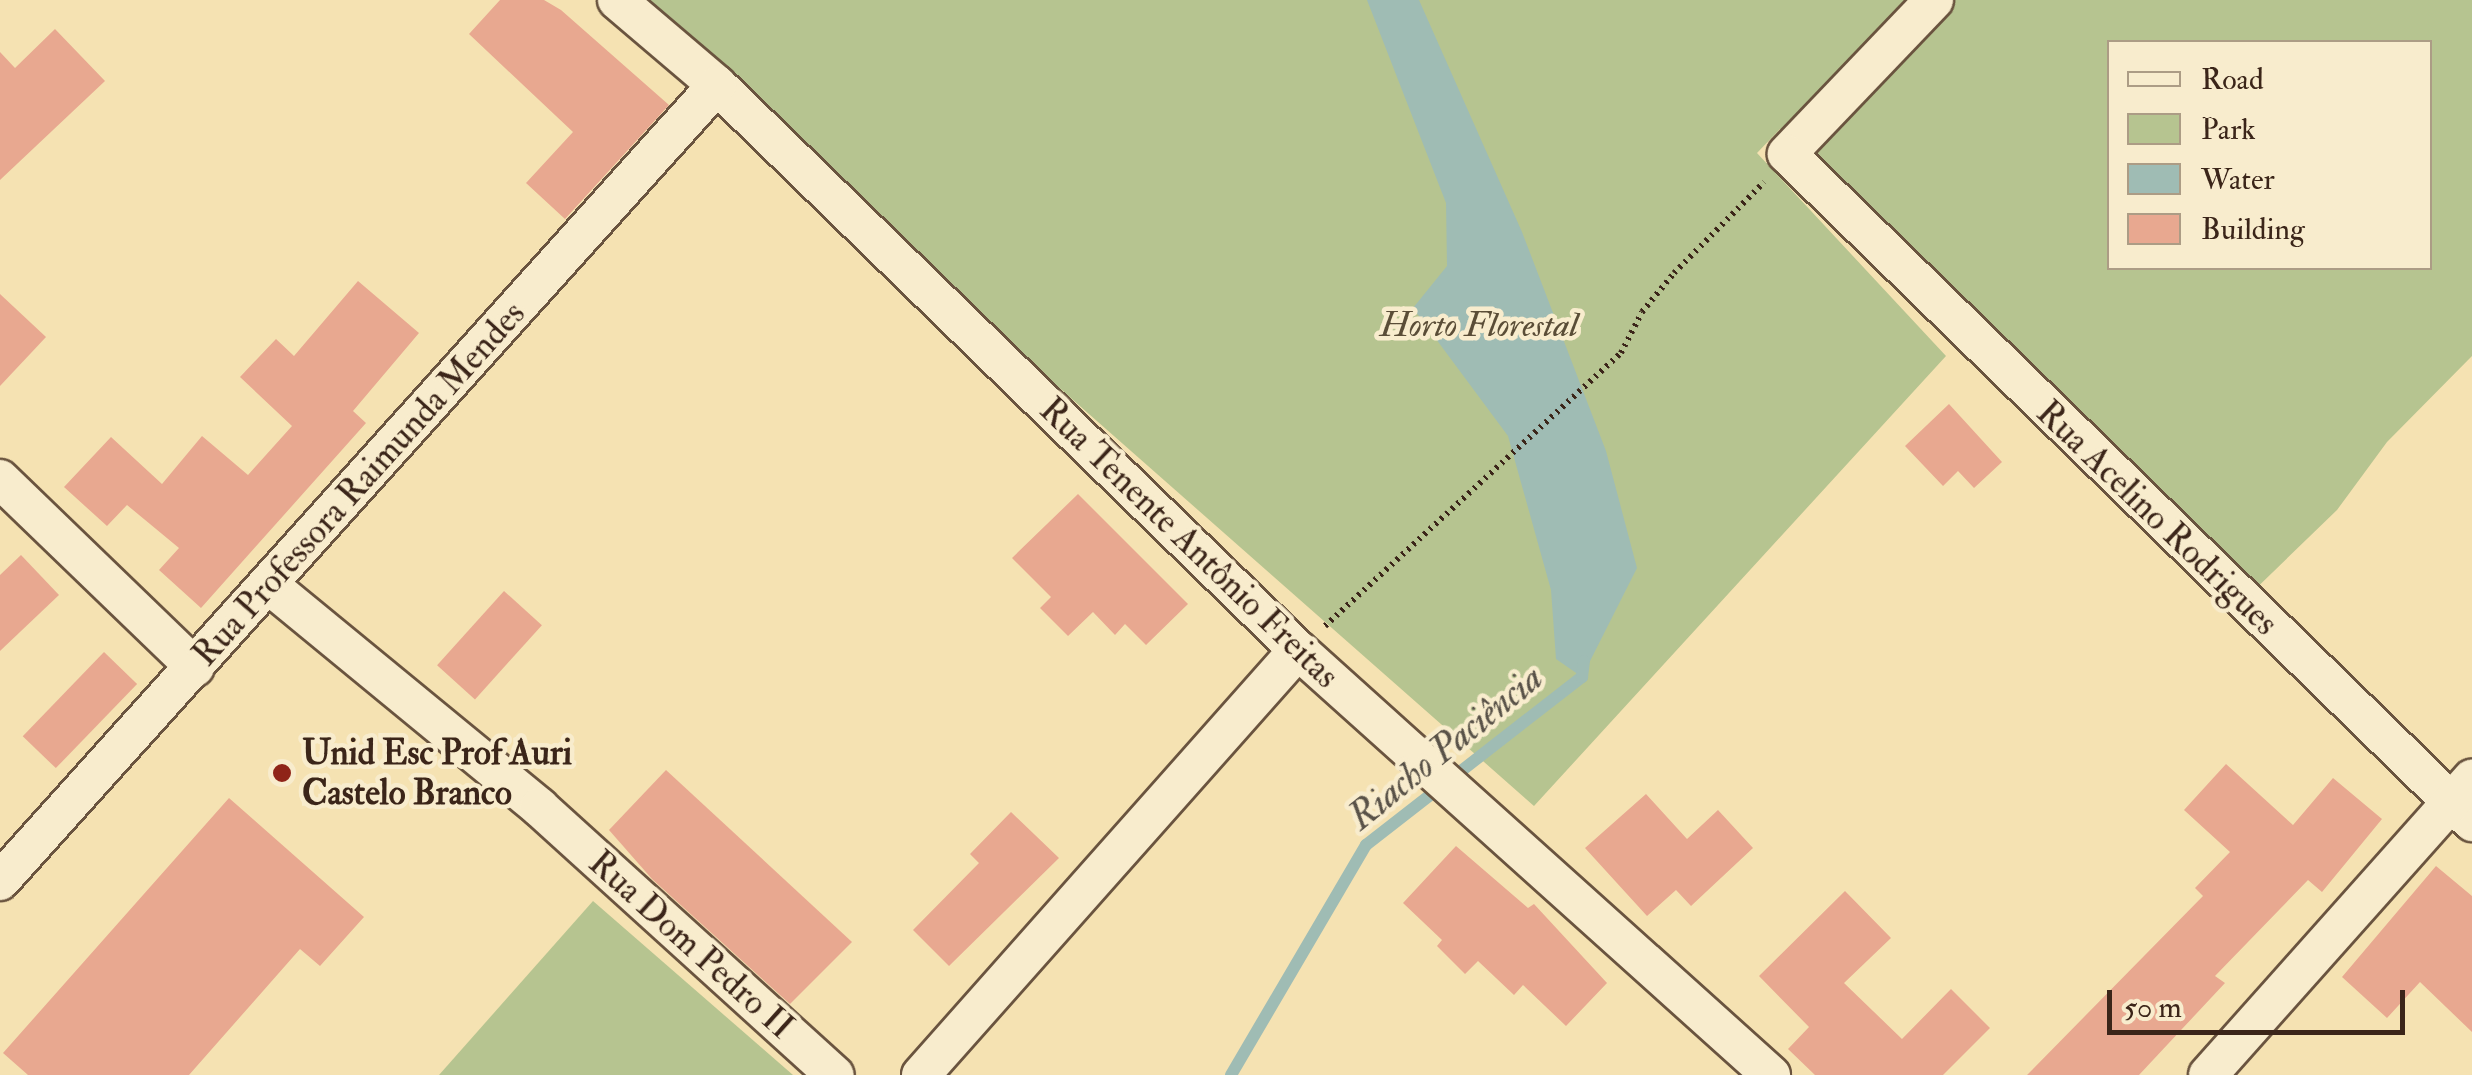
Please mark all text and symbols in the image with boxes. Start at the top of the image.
legend [2107,40,2432,270]
text: Road [2201,61,2264,98]
text: Park [2201,111,2256,148]
text: Water [2201,161,2275,198]
text: Building [2201,211,2305,248]
street label: Rua Professora Raimunda Mendes [184,293,534,675]
park label: Horto Florestal [1380,304,1578,346]
street label: Rua Tenente Antônio Freitas [1031,389,1347,697]
street label: Rua Acelino Rodrigues [2028,392,2286,644]
water label: Riacho Paciência [1339,656,1553,840]
place label: Unid Esc Prof Auri Castelo Branco [302,732,572,814]
marker: Unid Esc Prof Auri Castelo Branco [271,762,293,784]
street label: Rua Dom Pedro II [580,842,802,1048]
scale bar [2112,970,2410,1032]
text: 50 m [2124,989,2182,1026]

